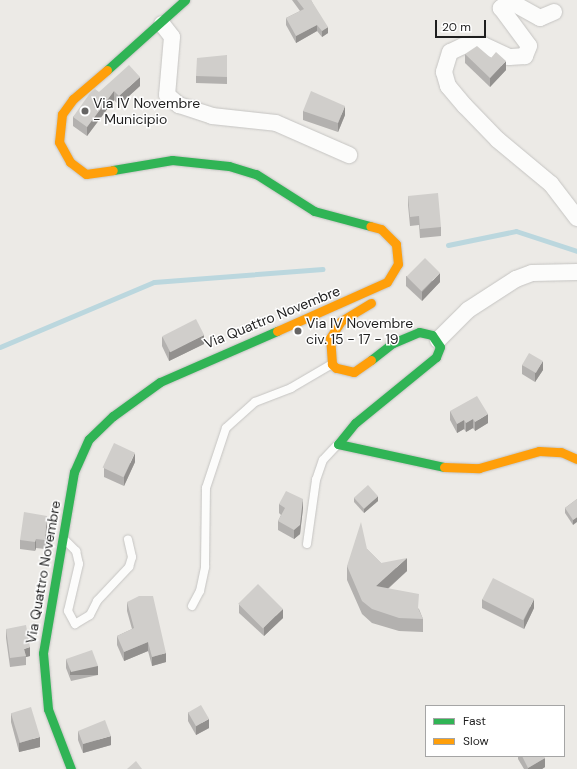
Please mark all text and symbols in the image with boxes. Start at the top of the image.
scale bar [437,12,488,38]
text: 20 m [442,19,471,35]
place label: Via IV Novembre - Municipio [93,95,200,128]
marker: Via IV Novembre - Municipio [80,106,90,116]
street label: Via Quattro Novembre [202,282,342,352]
place label: Via IV Novembre civ. 15 - 17 - 19 [306,315,413,348]
marker: Via IV Novembre civ. 15 - 17 - 19 [293,326,303,336]
street label: Via Quattro Novembre [22,499,64,645]
legend [425,705,565,757]
text: Fast [463,713,486,729]
text: Slow [463,733,489,749]

